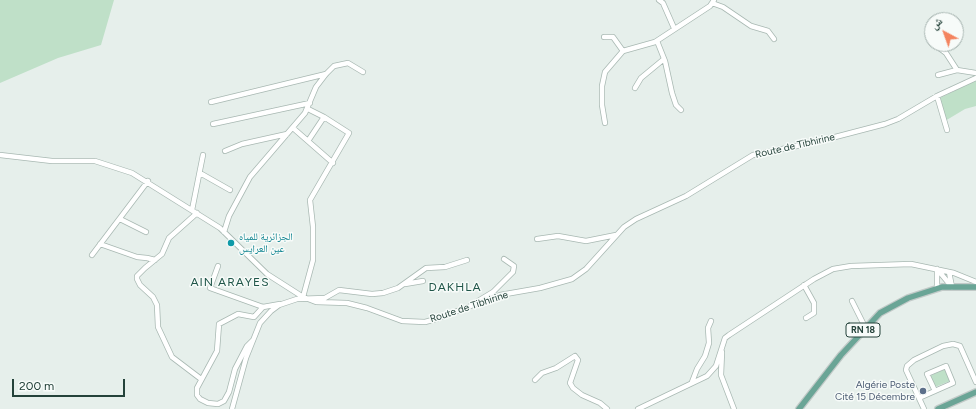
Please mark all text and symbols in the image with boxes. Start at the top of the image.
north arrow [924,12,964,52]
text: ش [928,15,945,32]
street label: Route de Tibhirine [754,131,836,161]
place label: الجزائرية للمياه عين العرايس [239,231,293,254]
marker: الجزائرية للمياه عين العرايس [226,238,236,248]
district label: AIN ARAYES [190,275,270,289]
district label: DAKHLA [428,280,482,294]
street label: Route de Tibhirine [428,289,510,325]
road number: RN 18 [846,323,880,337]
scale bar [14,371,127,397]
text: 200 m [19,379,54,393]
place label: Algérie Poste Cité 15 Décembre [835,379,915,402]
marker: Algérie Poste Cité 15 Décembre [918,386,928,396]

